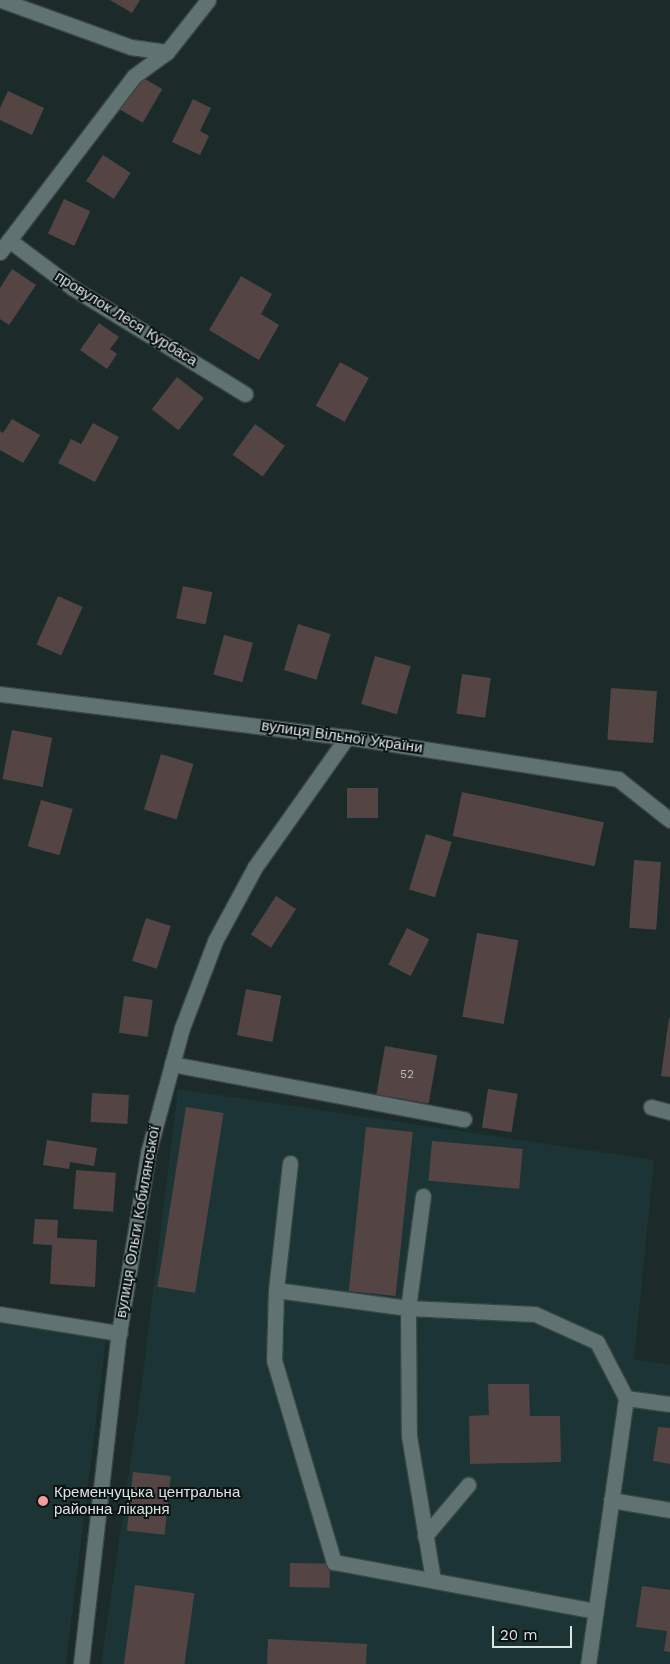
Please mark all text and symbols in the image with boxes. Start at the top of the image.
street label: провулок Леся Курбаса [52,268,200,370]
street label: вулиця Вільної України [260,717,424,757]
house number: 52 [400,1068,414,1082]
street label: вулиця Ольги Кобилянської [112,1125,164,1319]
place label: Кременчуцька центральна районна лікарня [54,1483,240,1518]
marker: Кременчуцька центральна районна лікарня [36,1494,50,1508]
scale bar [495,1616,575,1648]
text: 20 m [500,1626,538,1644]

